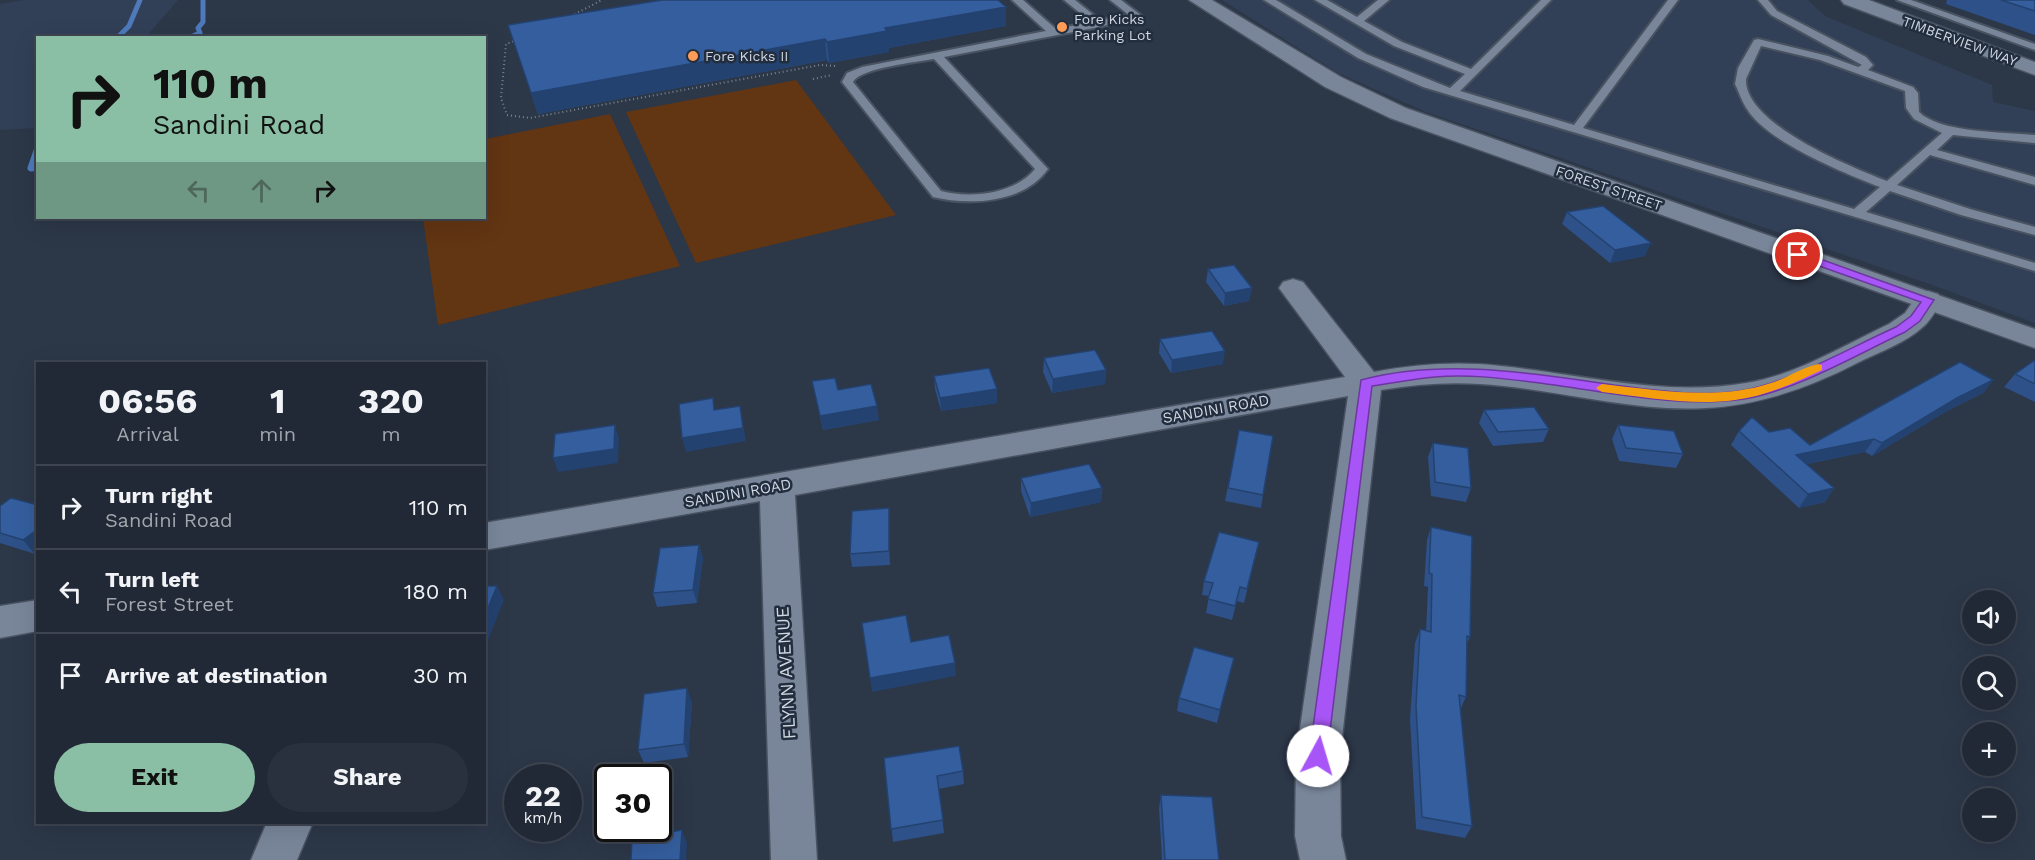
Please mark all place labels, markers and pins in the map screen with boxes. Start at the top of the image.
place label: Fore Kicks Parking Lot [1074,11,1151,43]
marker: Fore Kicks Parking Lot [1055,20,1069,34]
place label: Fore Kicks II [705,48,788,64]
marker: Fore Kicks II [686,49,700,63]
pin [1772,229,1823,280]

